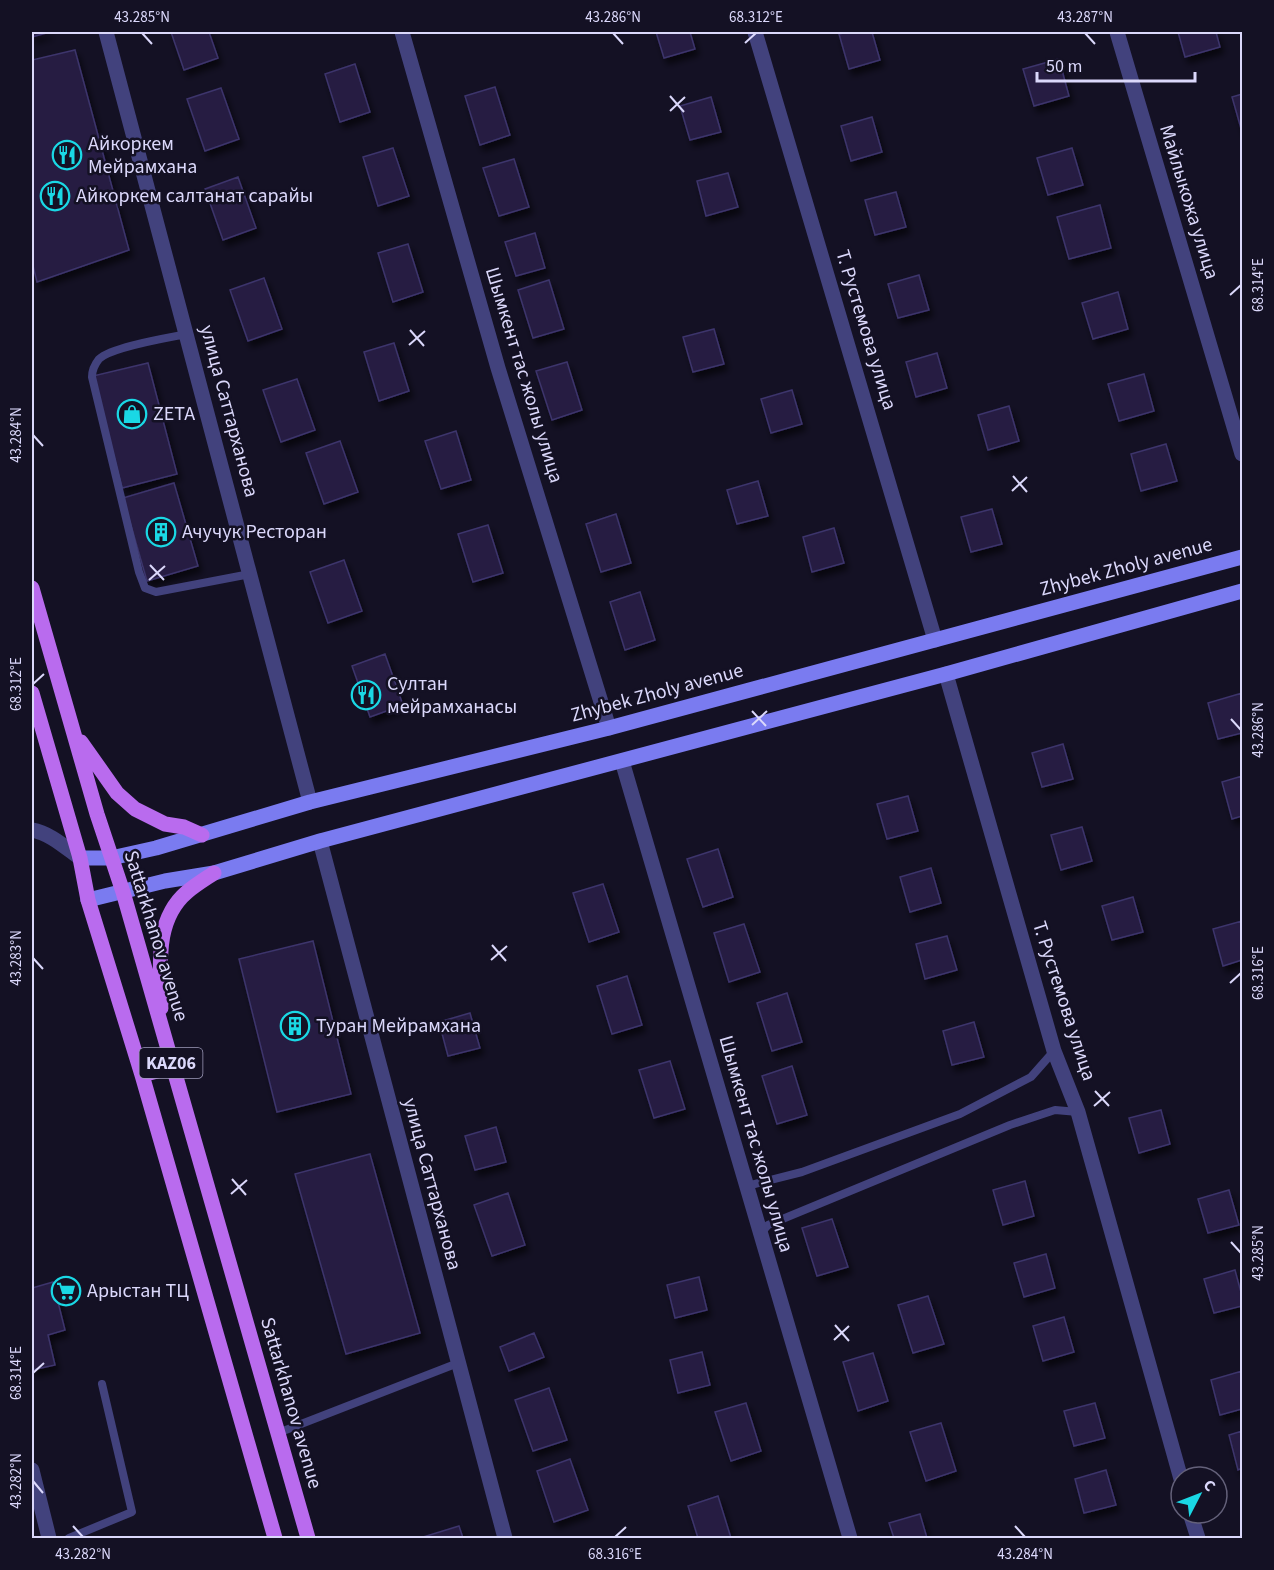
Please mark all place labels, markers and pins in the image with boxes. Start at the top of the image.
place label: Айкоркем Мейрамхана [88,130,197,181]
restaurant icon: Айкоркем Мейрамхана [51,139,83,171]
restaurant icon: Айкоркем салтанат сарайы [39,180,71,212]
place label: Айкоркем салтанат сарайы [76,182,313,210]
shop icon: ZETA [116,398,148,430]
place label: ZETA [153,400,195,428]
building icon: Ачучук Ресторан [145,516,177,548]
place label: Ачучук Ресторан [182,518,327,546]
place label: Султан мейрамханасы [387,670,517,721]
restaurant icon: Султан мейрамханасы [350,679,382,711]
building icon: Туран Мейрамхана [279,1010,311,1042]
place label: Туран Мейрамхана [316,1012,481,1040]
supermarket icon: Арыстан ТЦ [50,1275,82,1307]
place label: Арыстан ТЦ [87,1277,189,1305]

